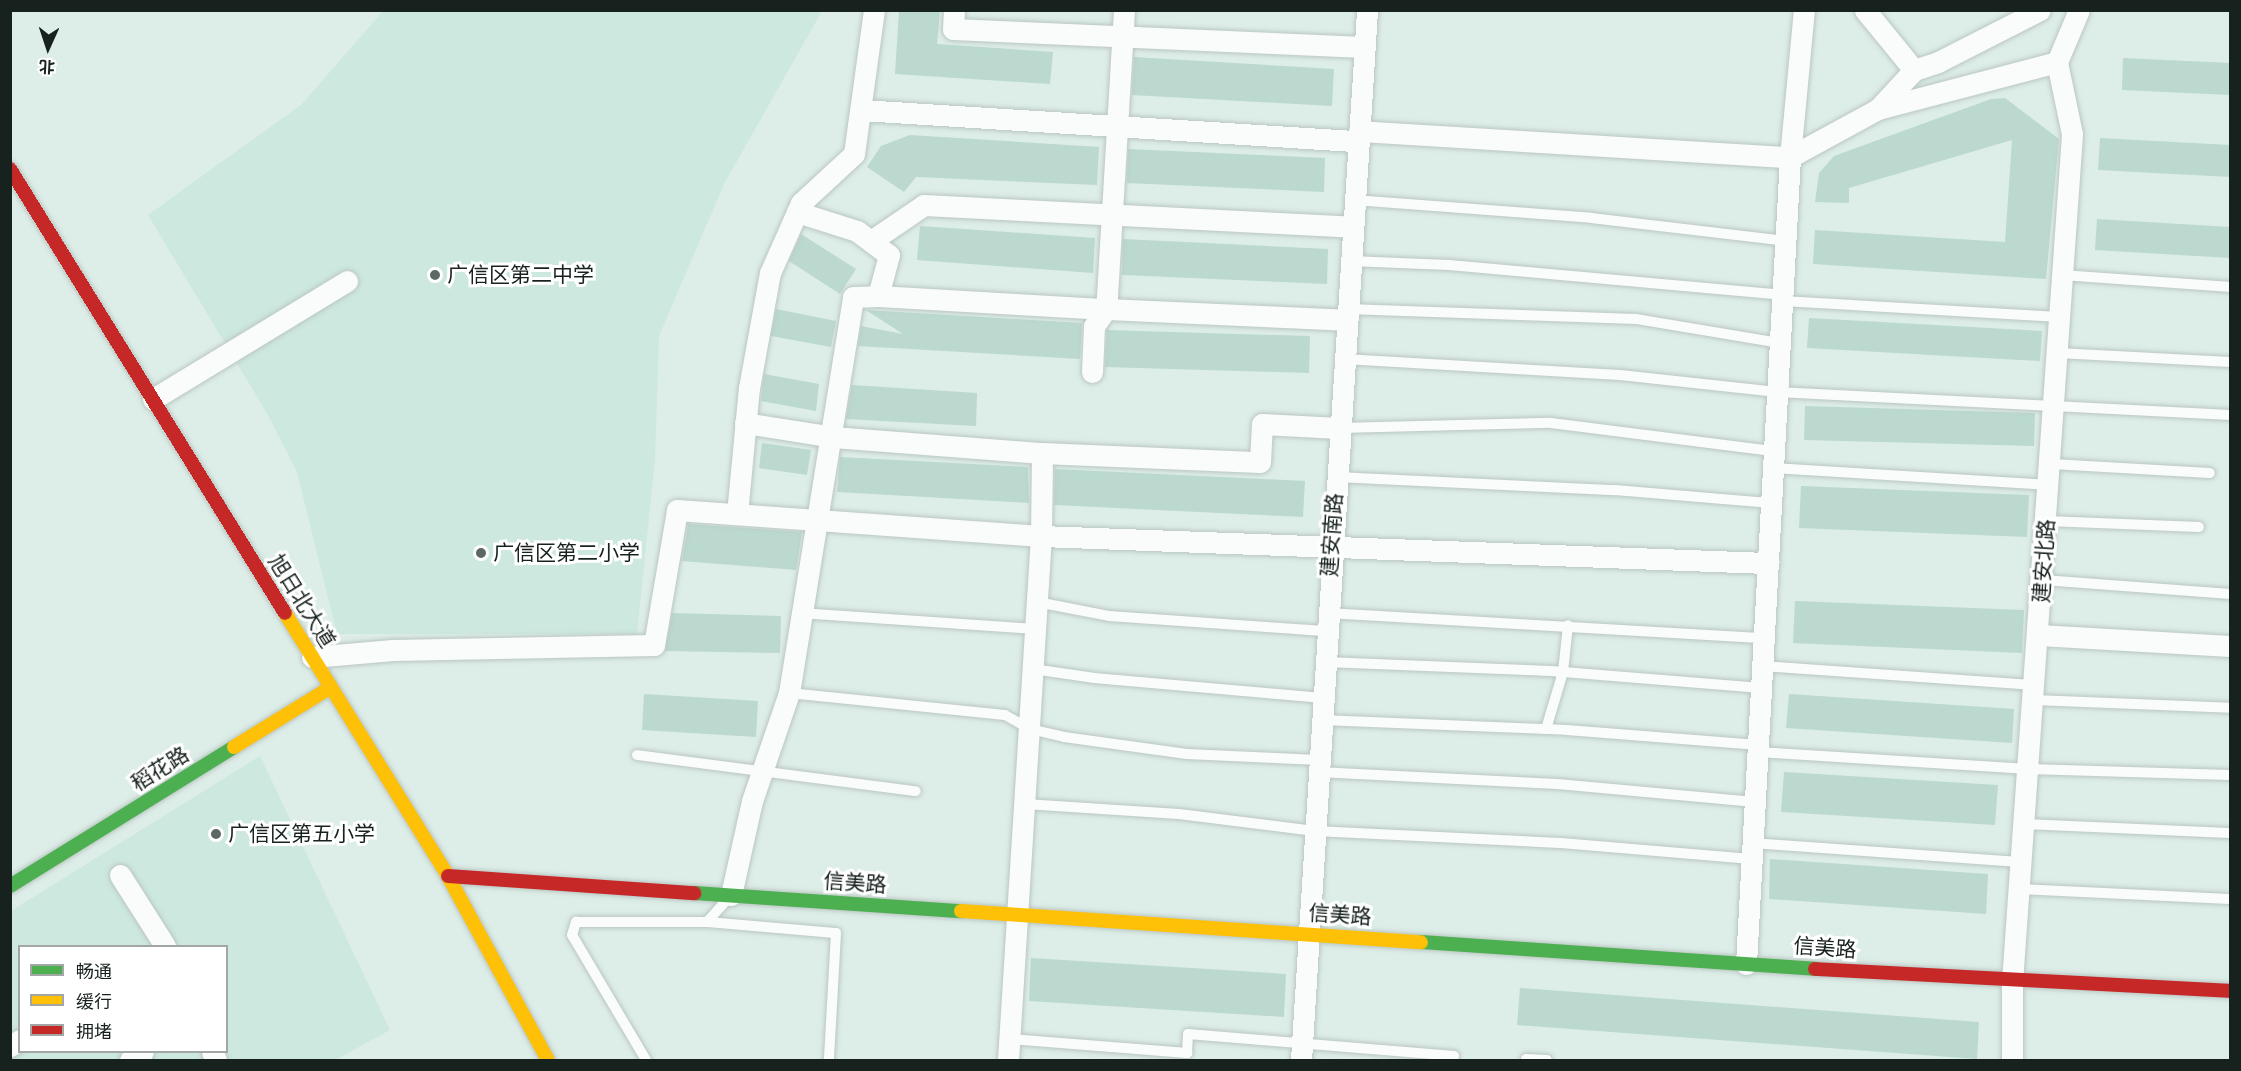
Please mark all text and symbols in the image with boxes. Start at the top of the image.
north arrow [18,18,78,78]
text: 北 [39,56,56,76]
place label: 广信区第二中学 [447,262,594,288]
marker: 广信区第二中学 [428,268,442,282]
street label: 建安南路 [1317,492,1347,578]
street label: 建安北路 [2029,518,2059,604]
place label: 广信区第二小学 [493,540,640,566]
marker: 广信区第二小学 [474,546,488,560]
street label: 旭日北大道 [263,550,341,652]
street label: 稻花路 [127,742,193,796]
place label: 广信区第五小学 [228,821,375,847]
marker: 广信区第五小学 [209,827,223,841]
street label: 信美路 [823,868,887,898]
street label: 信美路 [1308,900,1372,930]
street label: 信美路 [1793,933,1857,963]
legend [18,945,228,1053]
text: 畅通 [76,961,112,983]
text: 缓行 [76,991,112,1013]
text: 拥堵 [76,1021,112,1043]

